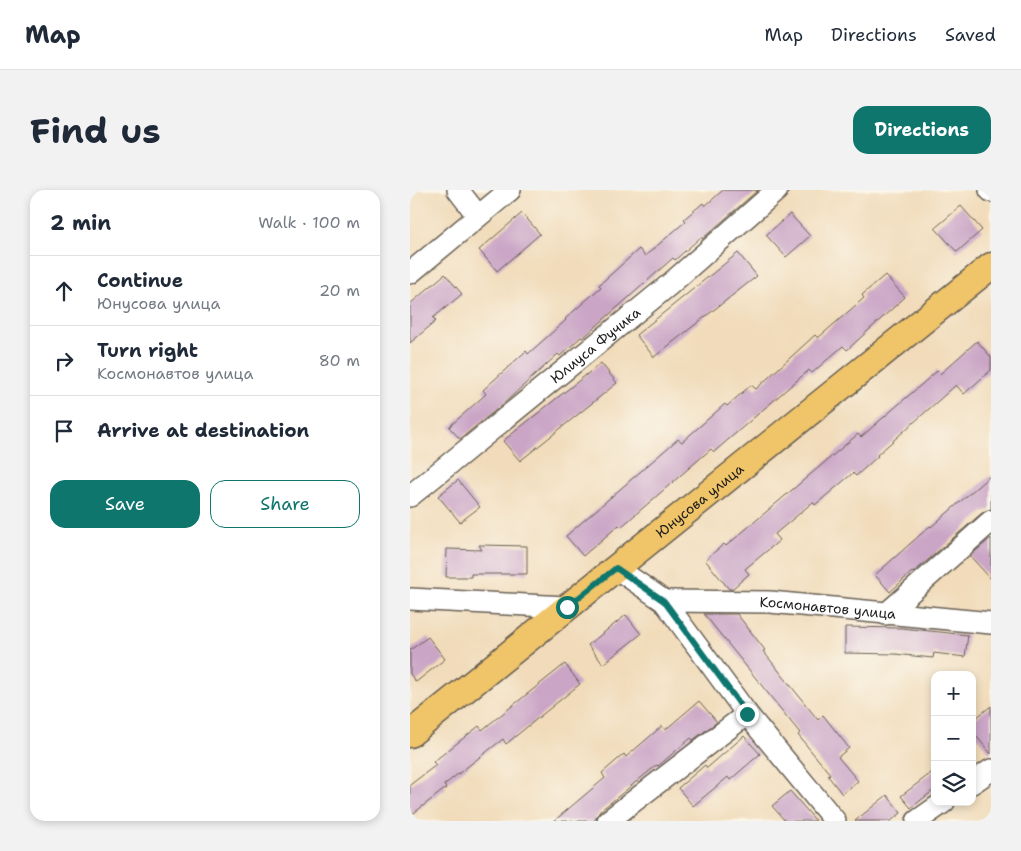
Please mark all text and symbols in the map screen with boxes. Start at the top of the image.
text: Map [25,19,81,51]
text: Map [765,23,803,47]
text: Directions [831,23,917,47]
text: Saved [945,23,996,47]
button: Directions [853,106,991,154]
text: Find us [30,107,161,154]
text: 2 min [50,209,111,237]
text: Walk · 100 m [258,212,360,233]
text: Continue [97,268,183,293]
icon: ahead [50,277,78,305]
text: 20 m [319,280,360,301]
text: Юнусова улица [97,293,220,314]
street label: Юлиуса Фучика [547,303,644,387]
text: Turn right [97,338,198,363]
icon: right [50,347,78,375]
text: 80 m [319,350,360,371]
text: Космонавтов улица [97,363,253,384]
icon: arrive [50,417,78,445]
text: Arrive at destination [97,418,309,443]
street label: Юнусова улица [652,460,748,542]
button: Save [50,480,200,528]
button: Share [210,480,360,528]
street label: Космонавтов улица [759,593,897,623]
route start [556,596,579,619]
map controls [931,671,976,806]
button: + [931,671,976,716]
route end [736,703,759,726]
button: − [931,716,976,761]
button: layers [931,761,976,806]

